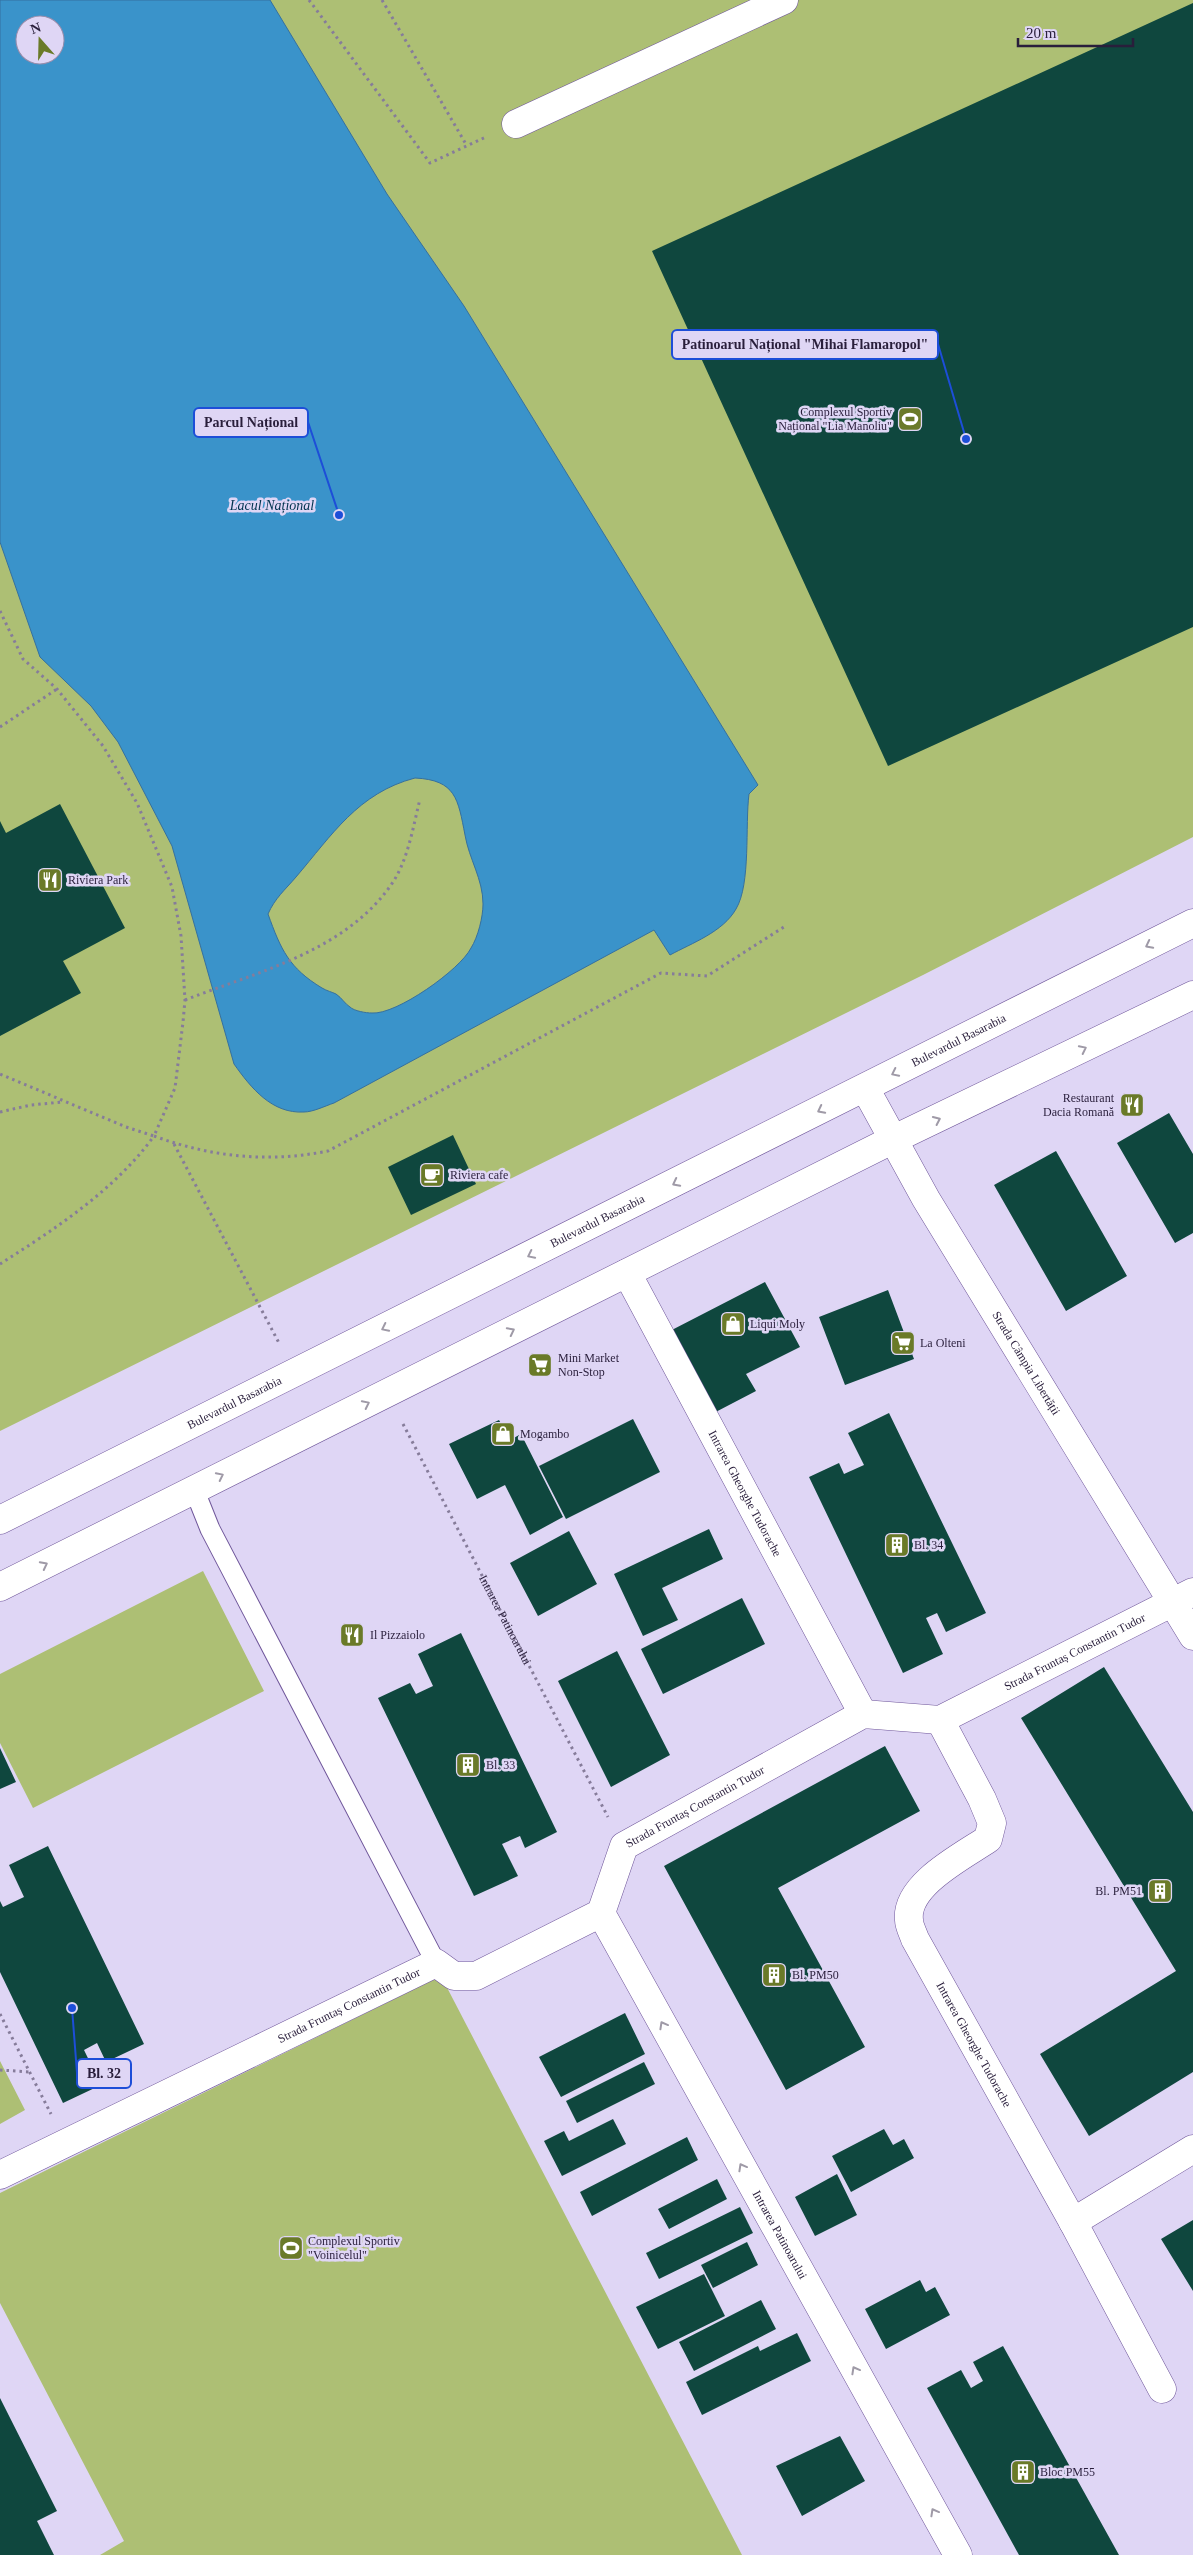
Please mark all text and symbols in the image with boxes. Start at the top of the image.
north arrow [15,15,65,65]
scale bar [1018,15,1133,47]
text: N [28,19,43,37]
text: 20 m [1026,25,1057,41]
callout: Patinoarul Național "Mihai Flamaropol" [672,330,938,359]
text: Patinoarul Național "Mihai Flamaropol" [682,337,928,353]
place label: Complexul Sportiv Național "Lia Manoliu" [778,405,892,433]
sports icon: Complexul Sportiv Național "Lia Manoliu" [897,406,923,432]
callout: Parcul Național [194,408,308,437]
text: Parcul Național [204,415,298,431]
water label: Lacul Național [229,498,314,514]
restaurant icon: Riviera Park [37,867,63,893]
place label: Riviera Park [68,873,128,887]
one-way arrow [1146,939,1155,949]
street label: Bulevardul Basarabia [909,1011,1009,1070]
one-way arrow [1078,1044,1087,1055]
one-way arrow [891,1067,900,1077]
place label: Restaurant Dacia Romană [1043,1091,1115,1119]
restaurant icon: Restaurant Dacia Romană [1119,1092,1145,1118]
one-way arrow [818,1103,827,1113]
one-way arrow [931,1116,940,1126]
cafe icon: Riviera cafe [419,1162,445,1188]
place label: Riviera cafe [450,1168,508,1182]
one-way arrow [672,1177,681,1187]
street label: Bulevardul Basarabia [548,1191,647,1251]
one-way arrow [527,1249,536,1259]
street label: Strada Câmpia Libertății [989,1309,1064,1418]
shop icon: Liqui Moly [720,1311,746,1337]
place label: Liqui Moly [750,1317,805,1331]
one-way arrow [382,1321,391,1331]
one-way arrow [506,1327,515,1337]
supermarket icon: La Olteni [890,1330,916,1356]
place label: La Olteni [920,1336,966,1350]
place label: Mini Market Non-Stop [558,1351,620,1379]
supermarket icon: Mini Market Non-Stop [527,1352,553,1378]
street label: Bulevardul Basarabia [185,1373,284,1432]
one-way arrow [360,1400,369,1410]
shop icon: Mogambo [490,1421,516,1447]
place label: Mogambo [520,1427,569,1441]
street label: Intrarea Gheorghe Tudorache [705,1428,784,1559]
one-way arrow [215,1472,224,1482]
building icon: Bl. 34 [884,1532,910,1558]
place label: Bl. 34 [914,1538,943,1552]
one-way arrow [38,1561,47,1571]
street label: Intrarea Patinoarului [476,1573,535,1668]
street label: Strada Fruntaș Constantin Tudor [1002,1610,1148,1693]
restaurant icon: Il Pizzaiolo [339,1622,365,1648]
place label: Il Pizzaiolo [370,1628,425,1642]
building icon: Bl. 33 [455,1752,481,1778]
place label: Bl. 33 [486,1758,515,1772]
street label: Strada Fruntaș Constantin Tudor [623,1763,767,1851]
building icon: Bl. PM51 [1147,1878,1173,1904]
place label: Bl. PM51 [1095,1884,1142,1898]
building icon: Bl. PM50 [761,1962,787,1988]
street label: Strada Fruntaș Constantin Tudor [276,1965,422,2046]
place label: Bl. PM50 [792,1968,839,1982]
street label: Intrarea Gheorghe Tudorache [933,1979,1014,2109]
one-way arrow [659,2022,669,2031]
callout: Bl. 32 [77,2059,131,2088]
text: Bl. 32 [87,2066,121,2081]
one-way arrow [738,2164,748,2173]
street label: Intrarea Patinoarului [750,2188,810,2282]
place label: Complexul Sportiv "Voinicelul" [308,2234,400,2262]
sports icon: Complexul Sportiv "Voinicelul" [278,2235,304,2261]
one-way arrow [852,2367,862,2376]
building icon: Bloc PM55 [1010,2459,1036,2485]
place label: Bloc PM55 [1040,2465,1095,2479]
one-way arrow [931,2509,941,2518]

